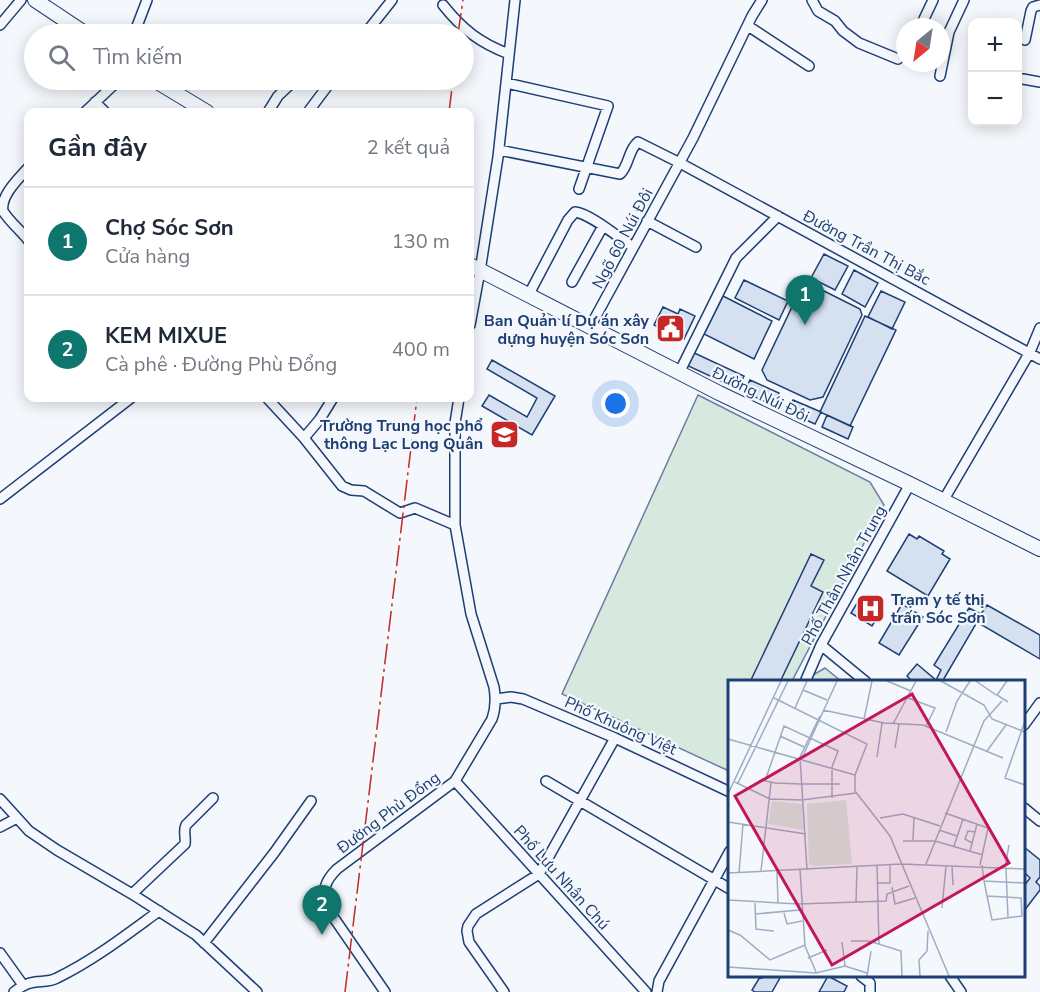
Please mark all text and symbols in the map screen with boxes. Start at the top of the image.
north arrow [896,18,950,72]
map controls [968,18,1022,126]
button: + [968,18,1022,72]
search box [24,24,474,90]
icon: search [45,41,78,74]
text: Tìm kiếm [93,42,182,72]
button: − [968,72,1022,126]
text: Gần đây [48,130,147,165]
text: 2 kết quả [367,134,450,161]
street label: Ngõ 60 Núi Đôi [587,184,659,292]
street label: Đường Trần Thị Bắc [798,205,935,291]
text: Chợ Sóc Sơn [105,213,234,243]
text: 1 [62,228,74,255]
text: 130 m [392,228,450,255]
text: Cửa hàng [105,243,190,270]
pin: 1 [786,276,824,325]
place label: Ban Quản lí Dự án xây dựng huyện Sóc Sơn [484,310,650,350]
public building icon: Ban Quản lí Dự án xây dựng huyện Sóc Sơn [654,313,686,345]
text: KEM MIXUE [105,321,227,351]
text: 2 [62,336,74,363]
text: 400 m [392,336,450,363]
text: Cà phê · Đường Phù Đổng [105,351,337,378]
street label: Đường Núi Đôi [707,361,813,428]
your location [601,389,630,418]
place label: Trường Trung học phổ thông Lạc Long Quân [320,415,483,455]
school or university icon: Trường Trung học phổ thông Lạc Long Quân [488,418,520,450]
street label: Phố Thân Nhân Trung [796,502,892,649]
place label: Trạm y tế thị trấn Sóc Sơn [891,589,986,629]
hospital icon: Trạm y tế thị trấn Sóc Sơn [854,592,886,624]
inset map [728,680,1025,977]
street label: Phố Khuông Việt [561,691,681,761]
street label: Đường Phù Đổng [332,767,445,859]
street label: Phố Lưu Nhân Chú [508,820,614,935]
pin: 2 [302,886,342,935]

